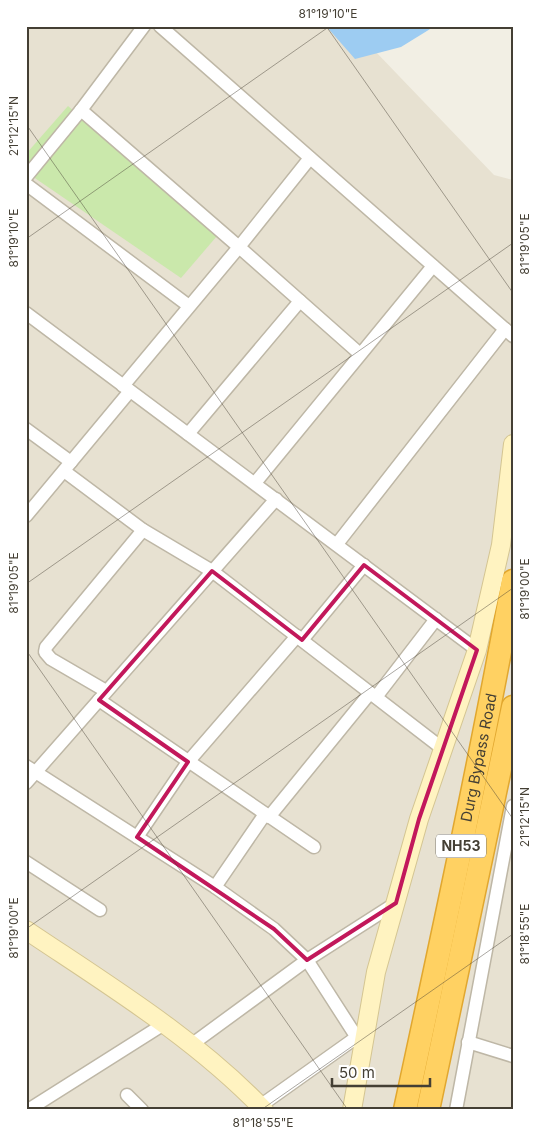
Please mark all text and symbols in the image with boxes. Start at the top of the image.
text: 81°19'10"E [299,6,357,21]
text: 21°12'15"N [6,96,21,156]
text: 81°19'10"E [6,209,21,267]
text: 81°19'05"E [517,213,532,275]
text: 81°19'05"E [6,552,21,614]
text: 81°19'00"E [517,558,532,620]
street label: Durg Bypass Road [456,692,501,824]
text: 21°12'15"N [517,787,532,847]
road number: NH53 [436,834,486,858]
text: 81°19'00"E [6,897,21,959]
text: 81°18'55"E [517,903,532,965]
scale bar [332,1056,429,1088]
text: 50 m [339,1063,375,1082]
text: 81°18'55"E [232,1115,294,1130]

